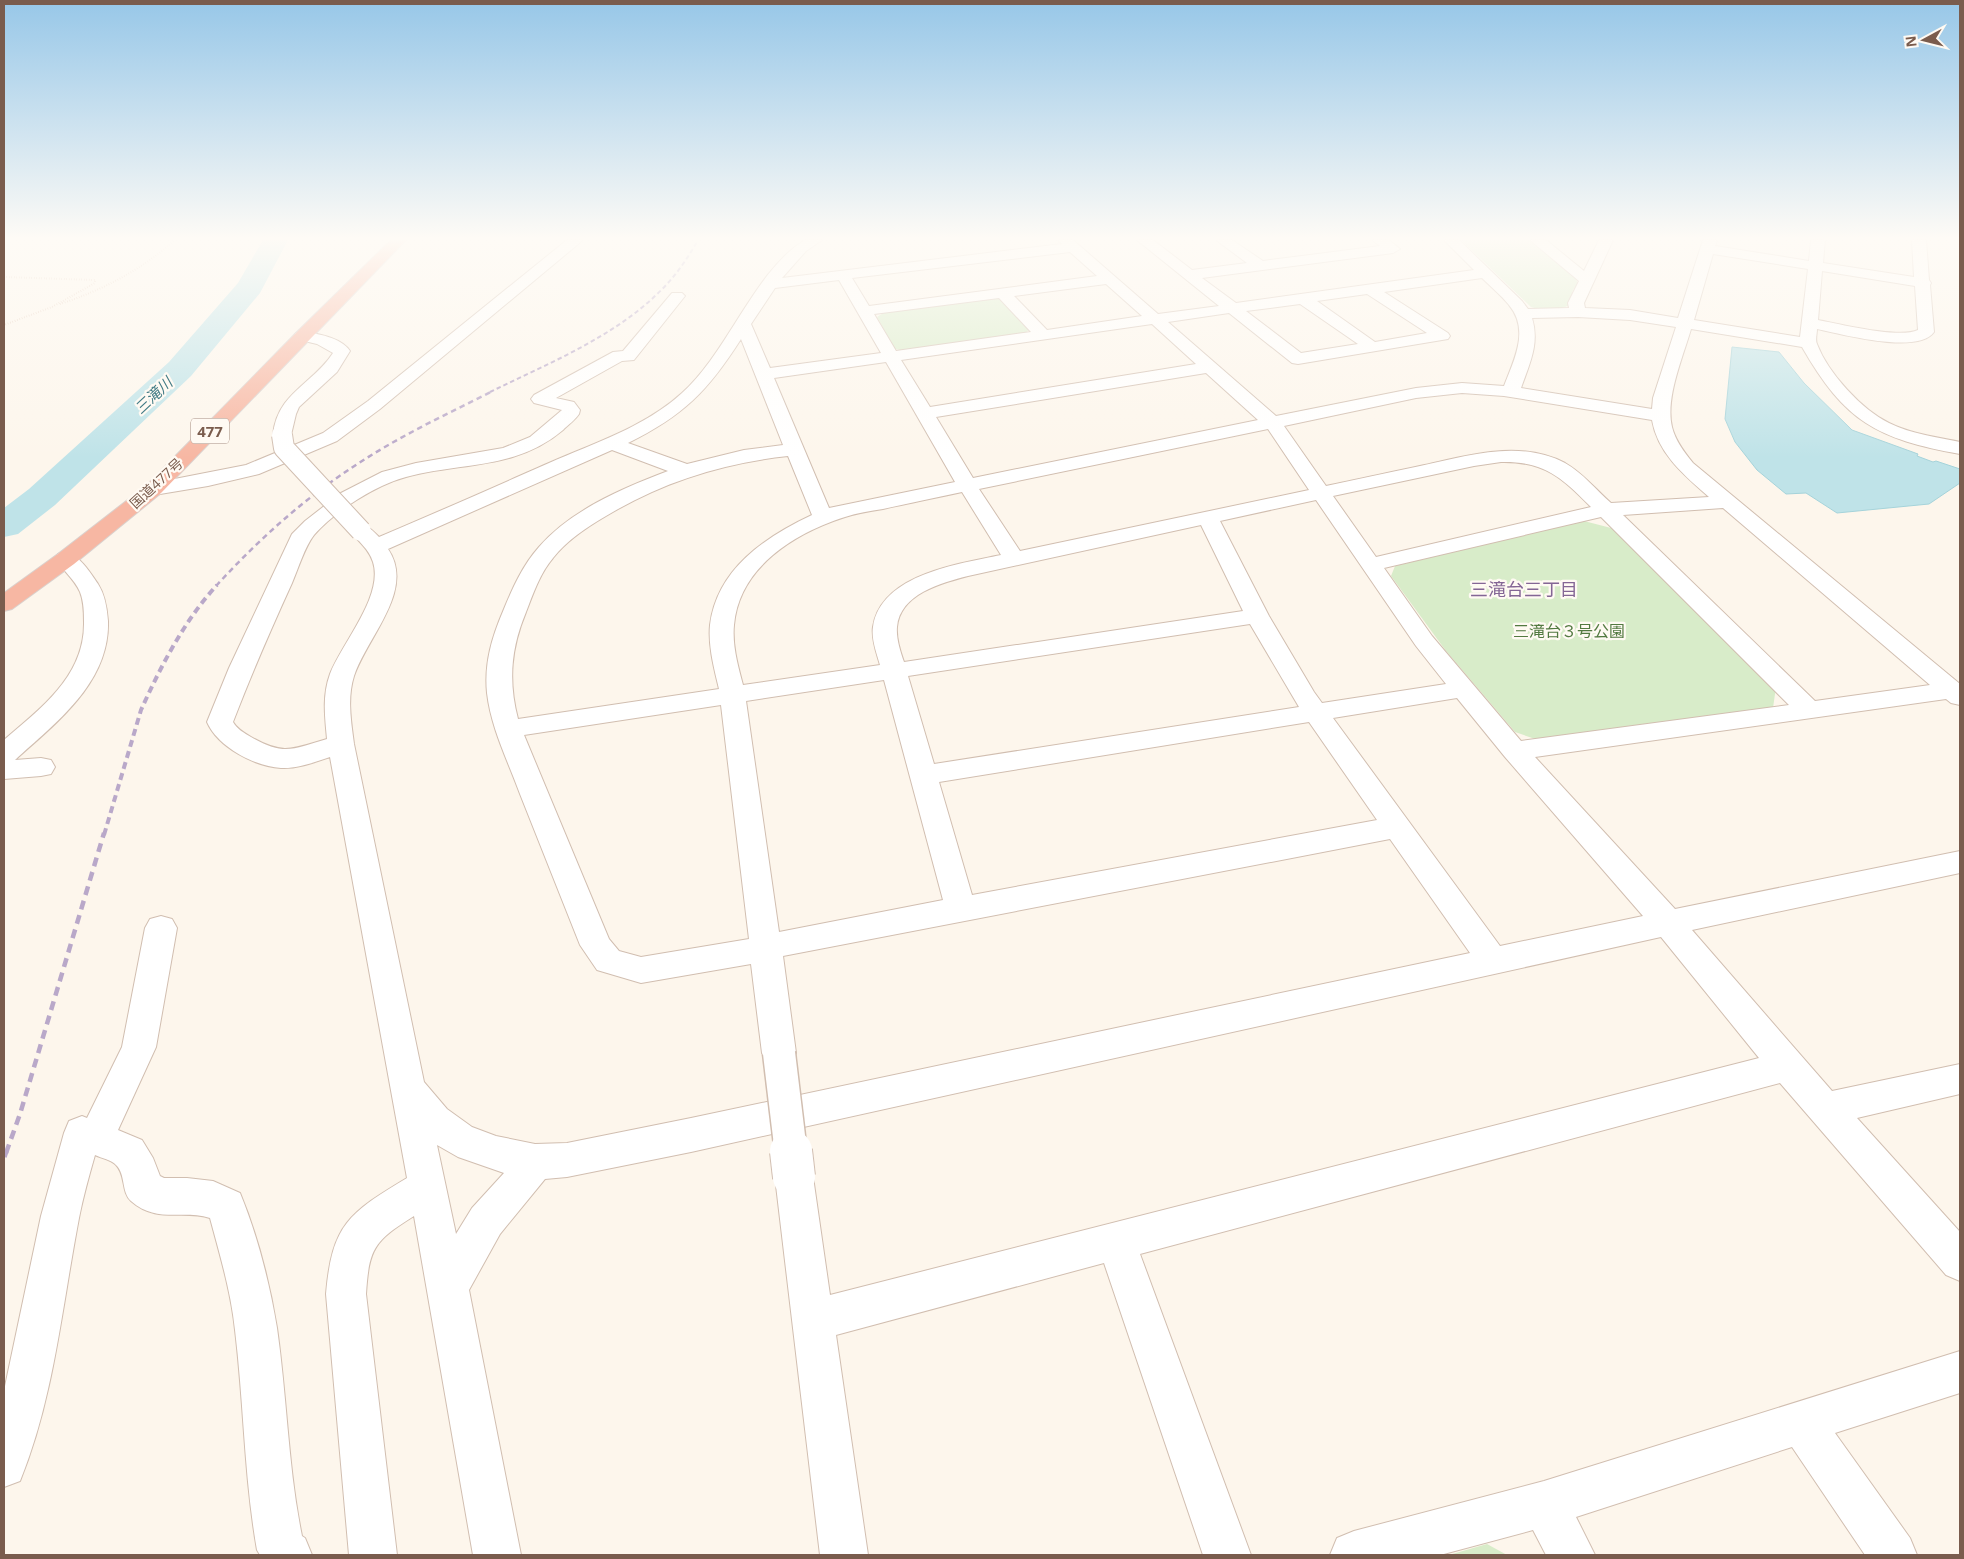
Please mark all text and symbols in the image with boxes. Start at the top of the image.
north arrow [1899,15,1949,65]
text: N [1900,35,1921,48]
water label: 三滝川 [130,371,178,418]
road number: 477 [191,418,229,444]
street label: 国道477号 [125,454,187,512]
district label: 三滝台三丁目 [1470,577,1578,601]
park label: 三滝台３号公園 [1513,620,1625,642]

